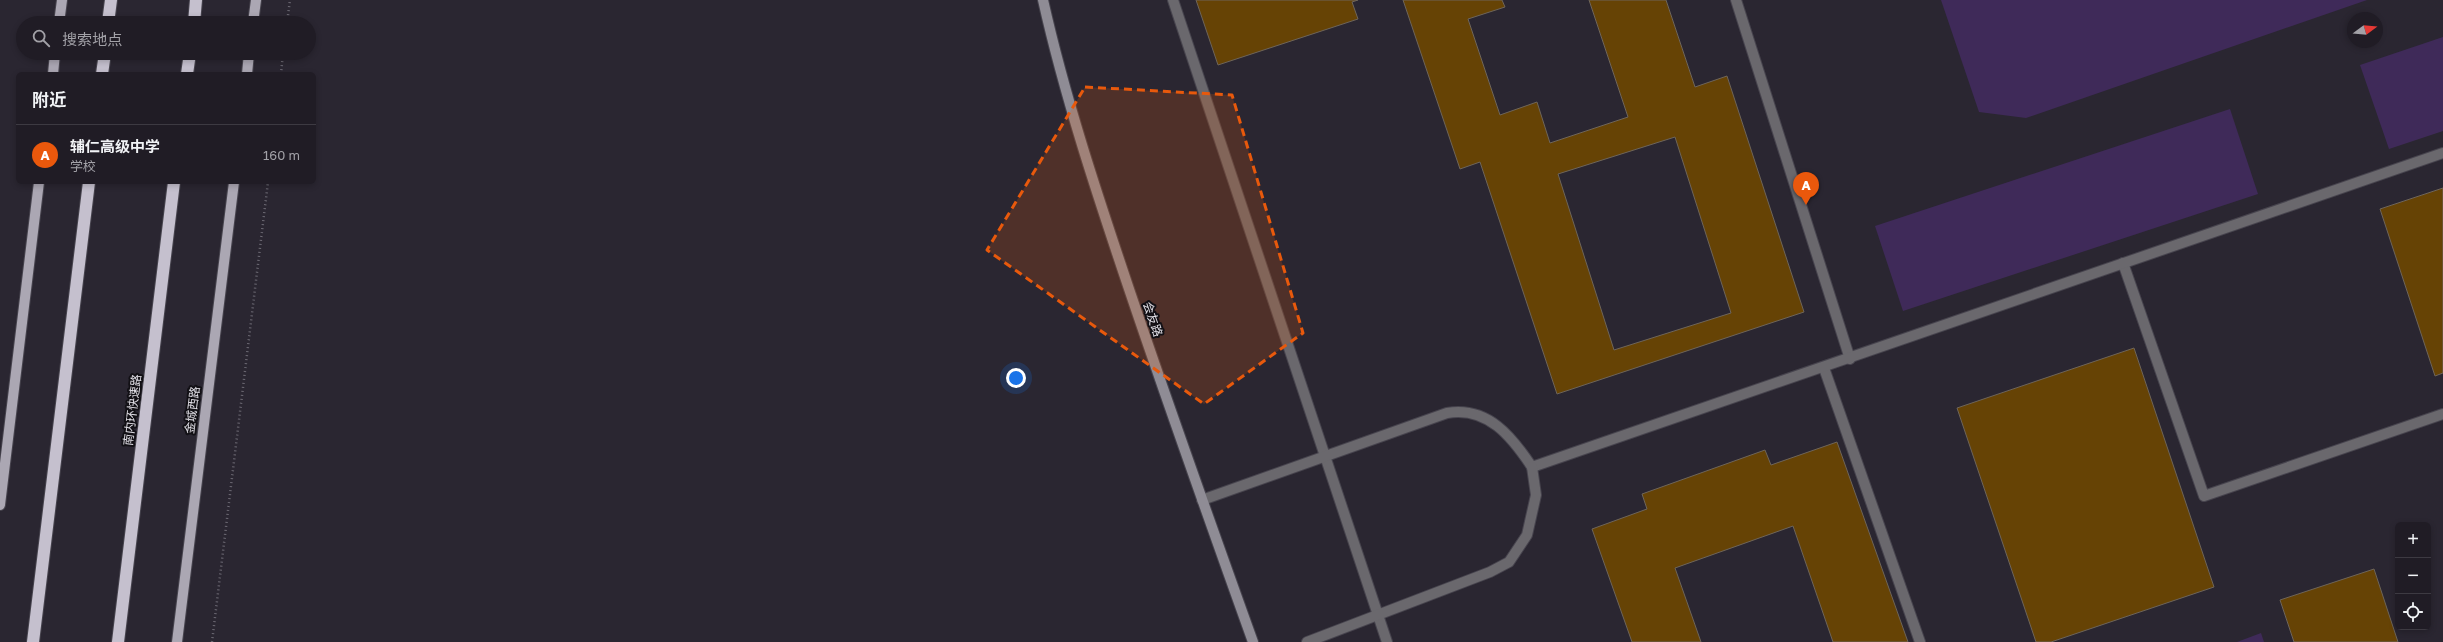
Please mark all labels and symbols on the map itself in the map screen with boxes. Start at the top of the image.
north arrow [2347,12,2383,48]
pin: A [1793,172,1819,205]
street label: 会友路 [1140,300,1166,338]
your location [1006,368,1026,388]
street label: 南内环快速路 [120,373,144,447]
street label: 金城西路 [182,385,202,435]

